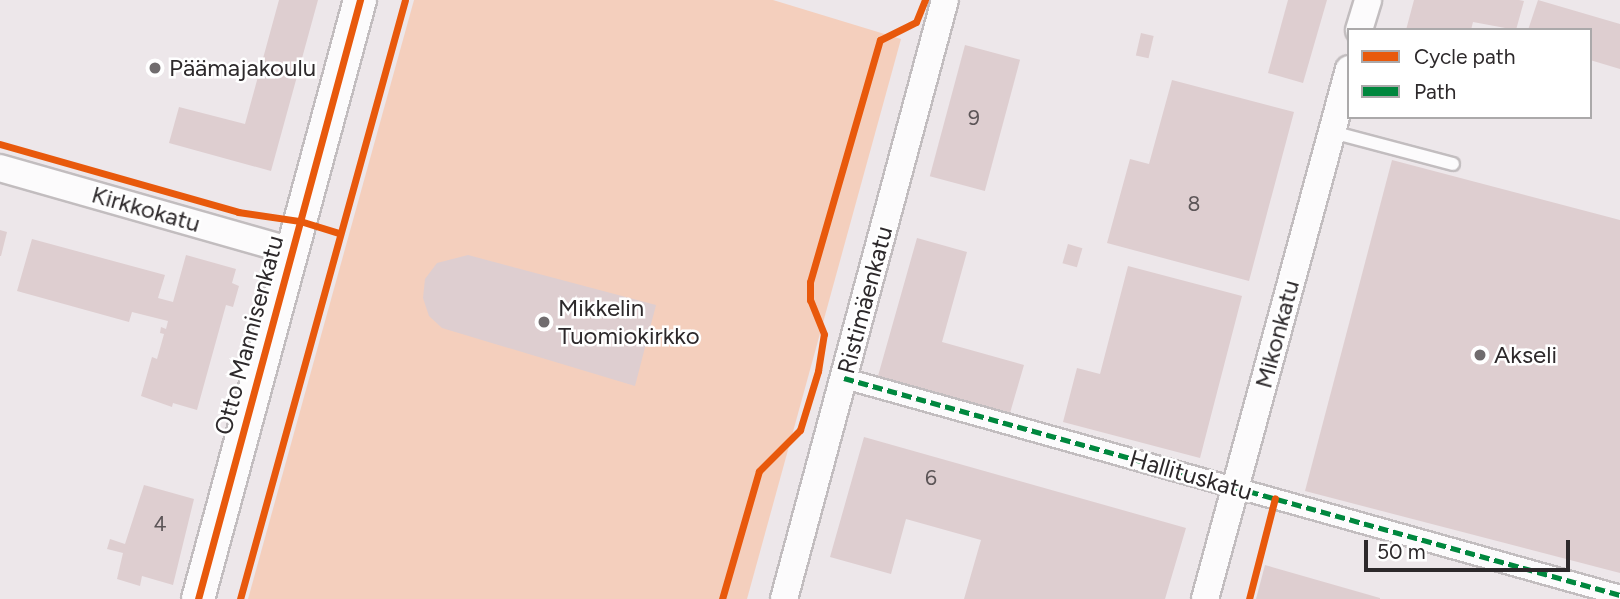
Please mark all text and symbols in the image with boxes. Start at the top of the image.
legend [1347,28,1592,119]
text: Cycle path [1414,44,1515,69]
place label: Päämajakoulu [169,54,316,82]
marker: Päämajakoulu [147,60,163,76]
text: Path [1414,79,1456,104]
house number: 9 [968,105,980,131]
street label: Kirkkokatu [89,180,203,238]
house number: 8 [1188,191,1200,217]
street label: Ristimäenkatu [831,223,899,377]
street label: Otto Mannisenkatu [209,232,289,438]
street label: Mikonkatu [1249,277,1305,391]
place label: Mikkelin Tuomiokirkko [558,294,700,350]
marker: Mikkelin Tuomiokirkko [536,314,552,330]
place label: Akseli [1494,341,1557,369]
marker: Akseli [1472,347,1488,363]
street label: Hallituskatu [1126,444,1256,506]
house number: 6 [925,465,937,491]
house number: 4 [153,511,167,537]
scale bar [1368,526,1574,570]
text: 50 m [1377,539,1426,564]

